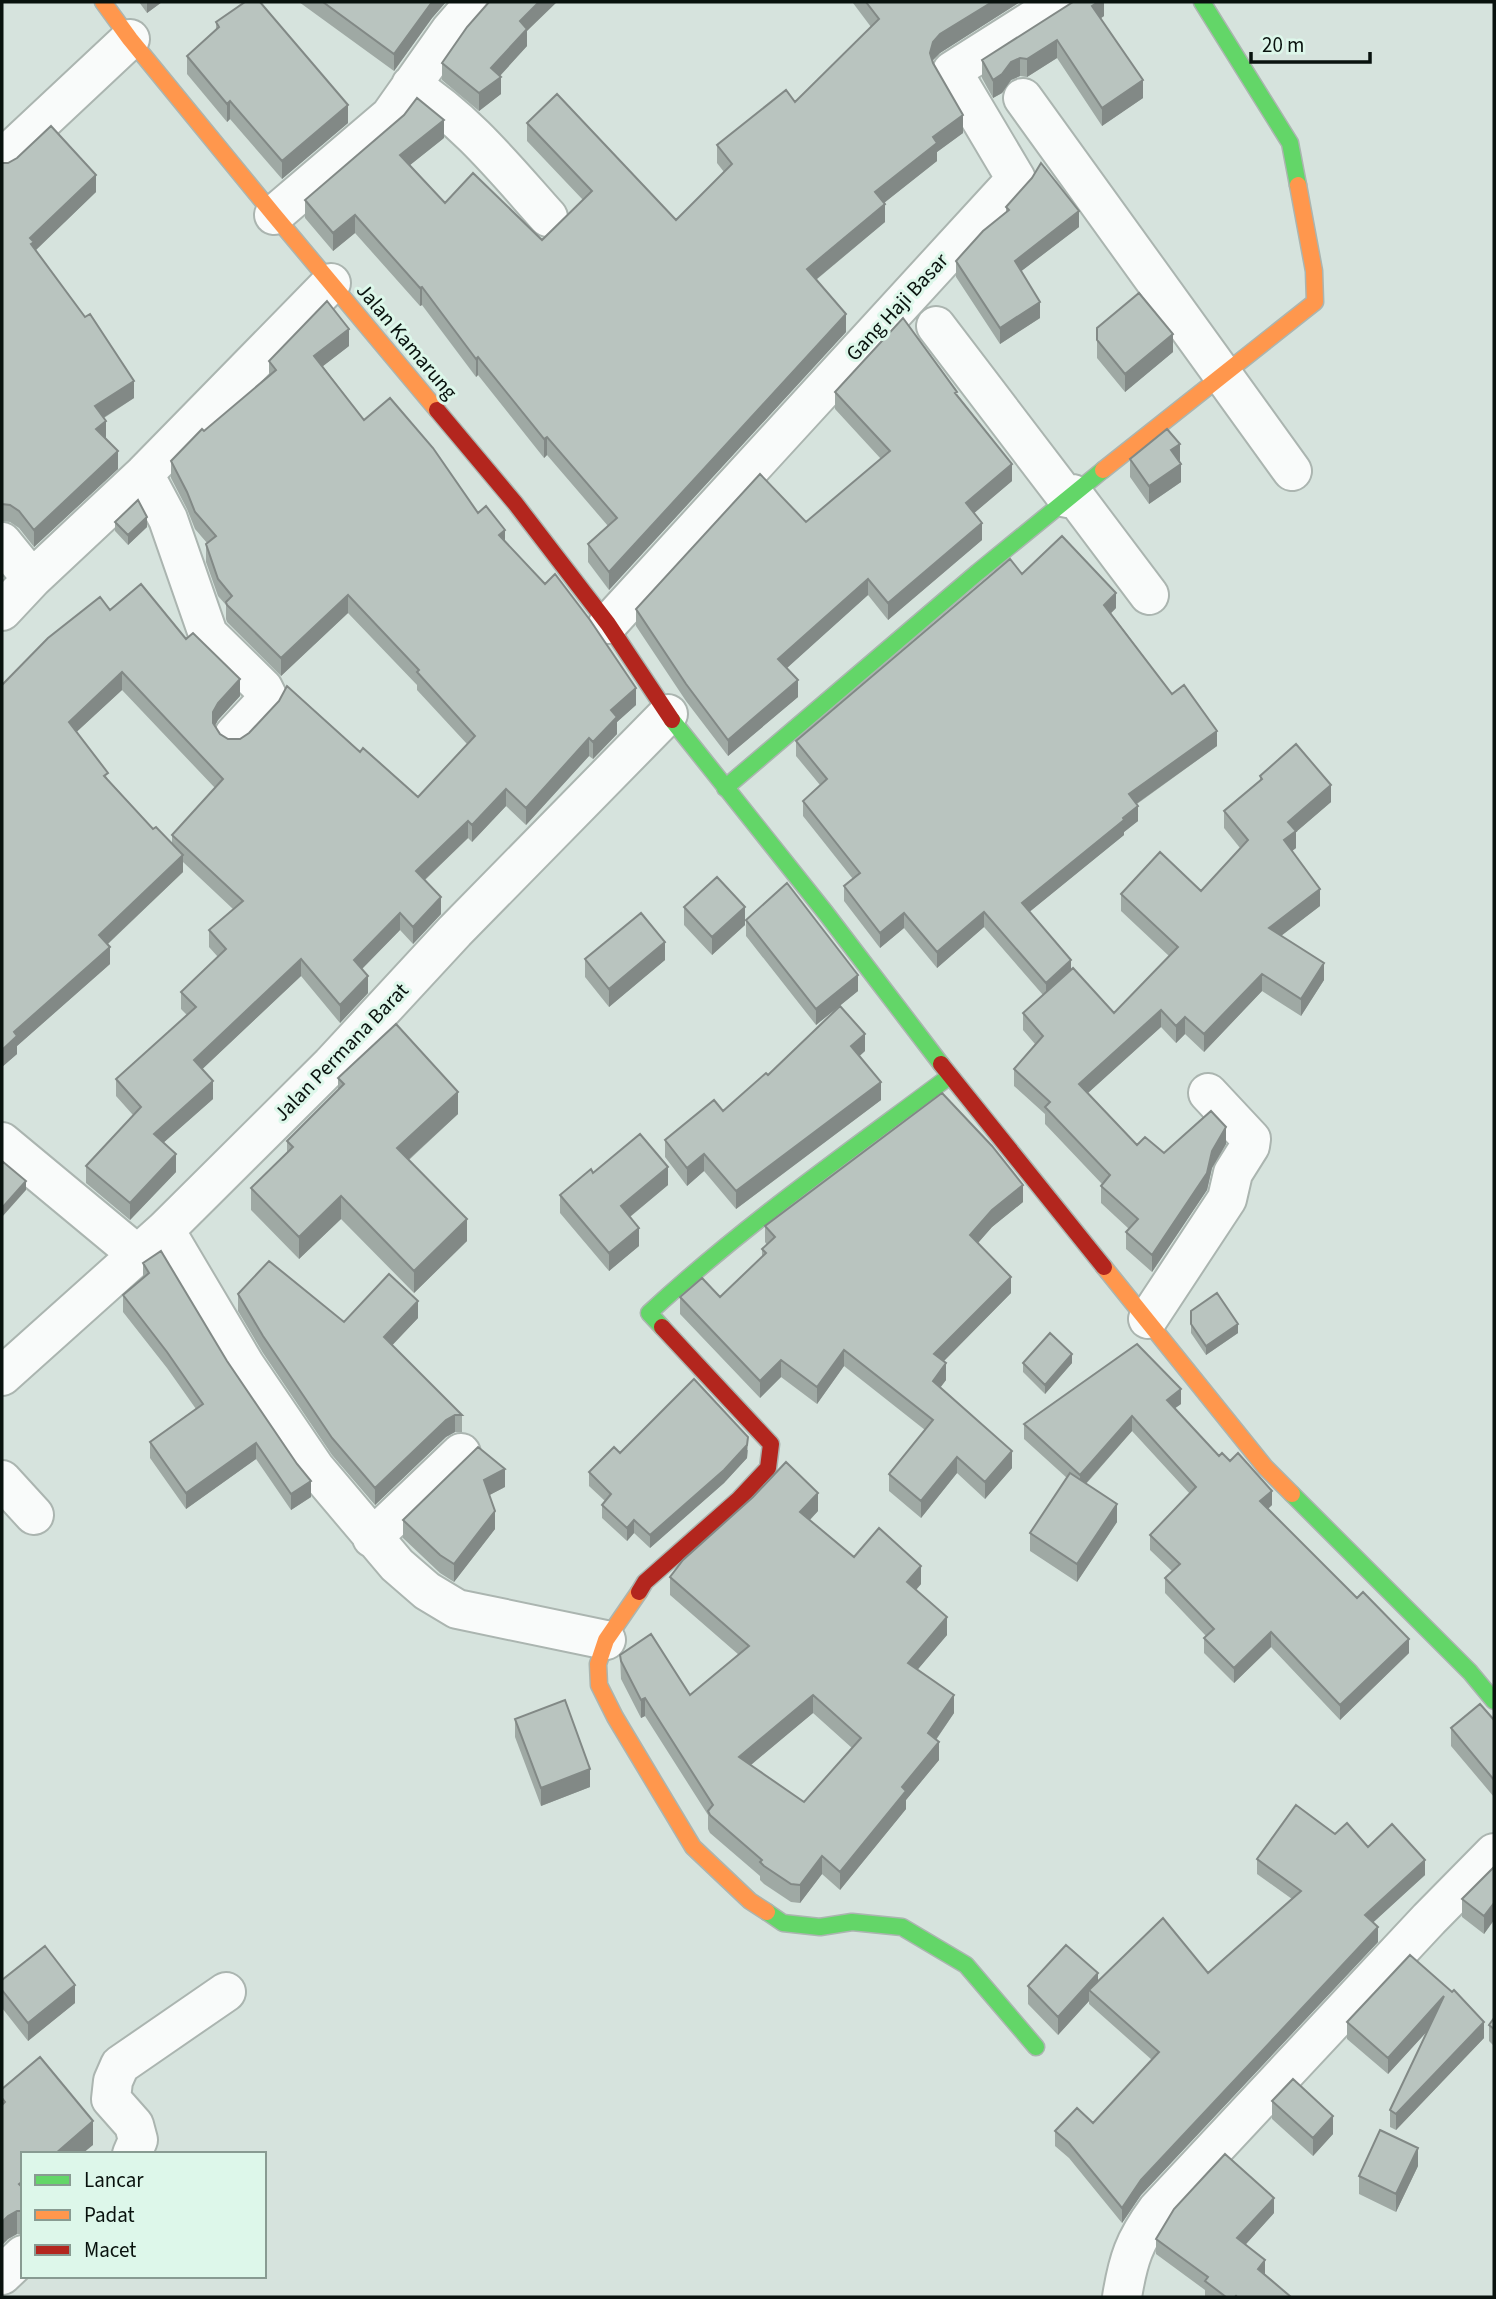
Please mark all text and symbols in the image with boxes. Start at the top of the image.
scale bar [1251,21,1370,65]
text: 20 m [1262,30,1304,60]
street label: Gang Haji Basar [839,246,956,368]
street label: Jalan Kamarung [349,276,465,406]
street label: Jalan Permana Barat [267,976,415,1128]
legend [21,2152,266,2278]
text: Lancar [84,2165,144,2195]
text: Padat [84,2200,135,2230]
text: Macet [84,2235,136,2265]

